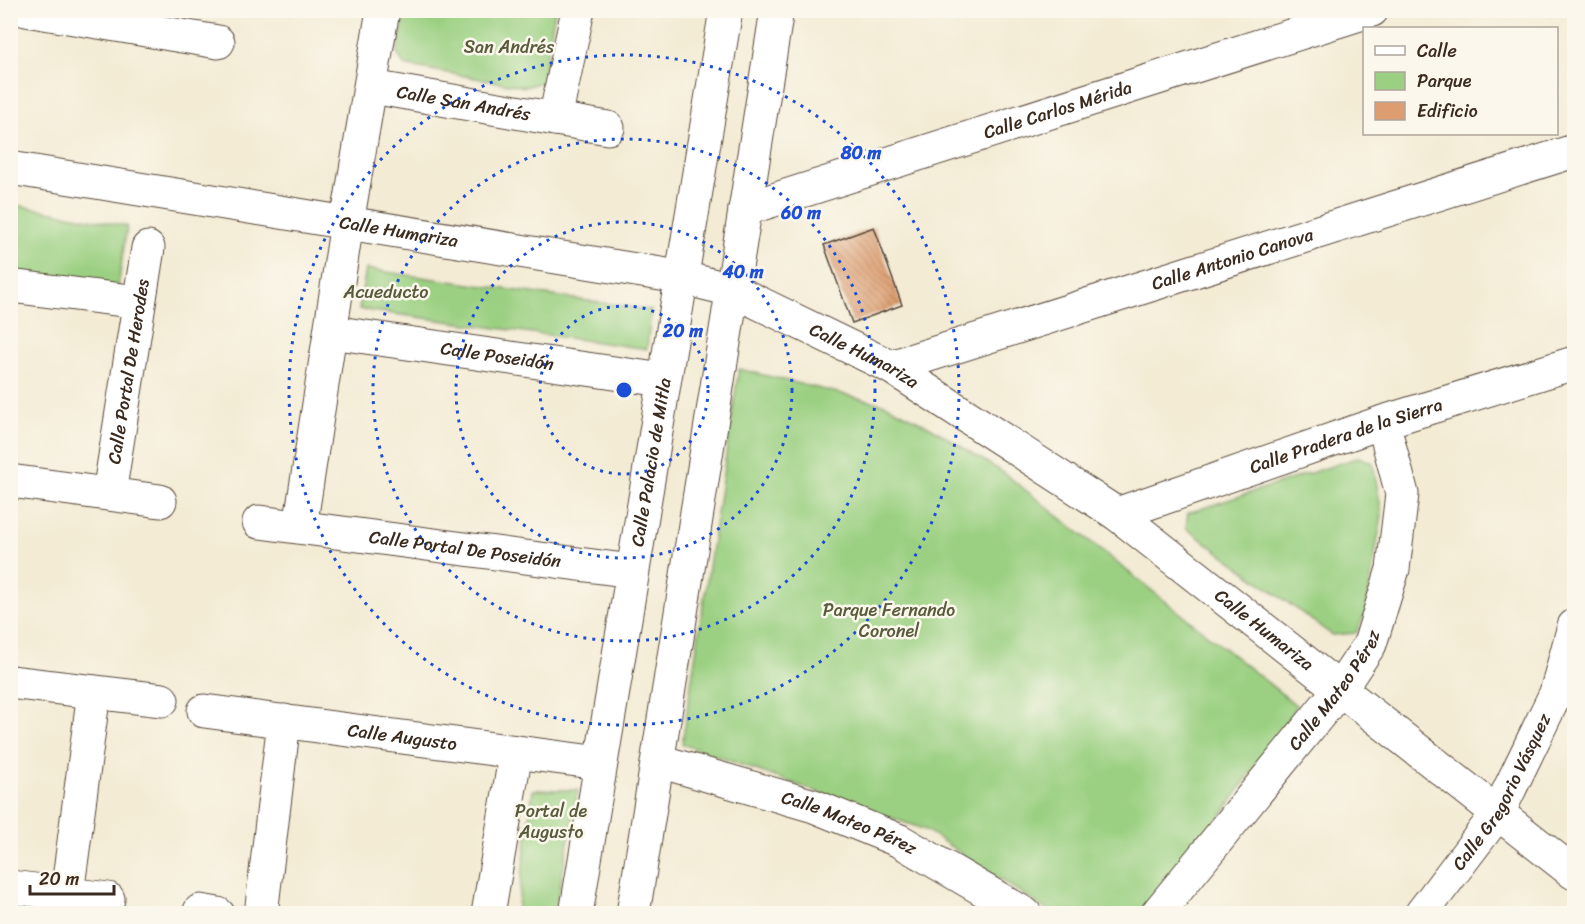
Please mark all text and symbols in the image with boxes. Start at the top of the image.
legend [1363,27,1558,135]
park label: San Andrés [464,31,555,63]
text: Calle [1417,35,1457,67]
text: Parque [1417,65,1472,97]
street label: Calle Carlos Mérida [979,71,1136,148]
street label: Calle San Andrés [394,76,534,130]
text: Edificio [1417,95,1478,127]
text: 80 m [840,137,882,169]
text: 60 m [780,197,821,229]
street label: Calle Humariza [337,206,461,257]
street label: Calle Antonio Canova [1147,218,1318,300]
text: 40 m [721,256,764,288]
street label: Calle Portal De Herodes [98,276,159,466]
park label: Acueducto [343,276,428,308]
street label: Calle Humariza [804,314,926,397]
text: 20 m [662,315,703,347]
street label: Calle Poseidón [439,332,556,380]
street label: Calle Palacio de Mitla [621,375,681,549]
centre of rings [614,380,634,400]
street label: Calle Pradera de la Sierra [1245,389,1447,483]
street label: Calle Portal De Poseidón [367,521,563,578]
street label: Calle Humariza [1207,580,1321,679]
park label: Parque Fernando Coronel [823,594,955,647]
street label: Calle Mateo Pérez [1280,626,1389,758]
street label: Calle Gregorio Vásquez [1443,707,1560,878]
street label: Calle Augusto [346,714,459,760]
street label: Calle Mateo Pérez [778,781,924,864]
park label: Portal de Augusto [515,795,587,848]
scale bar [30,858,114,896]
text: 20 m [39,863,79,895]

